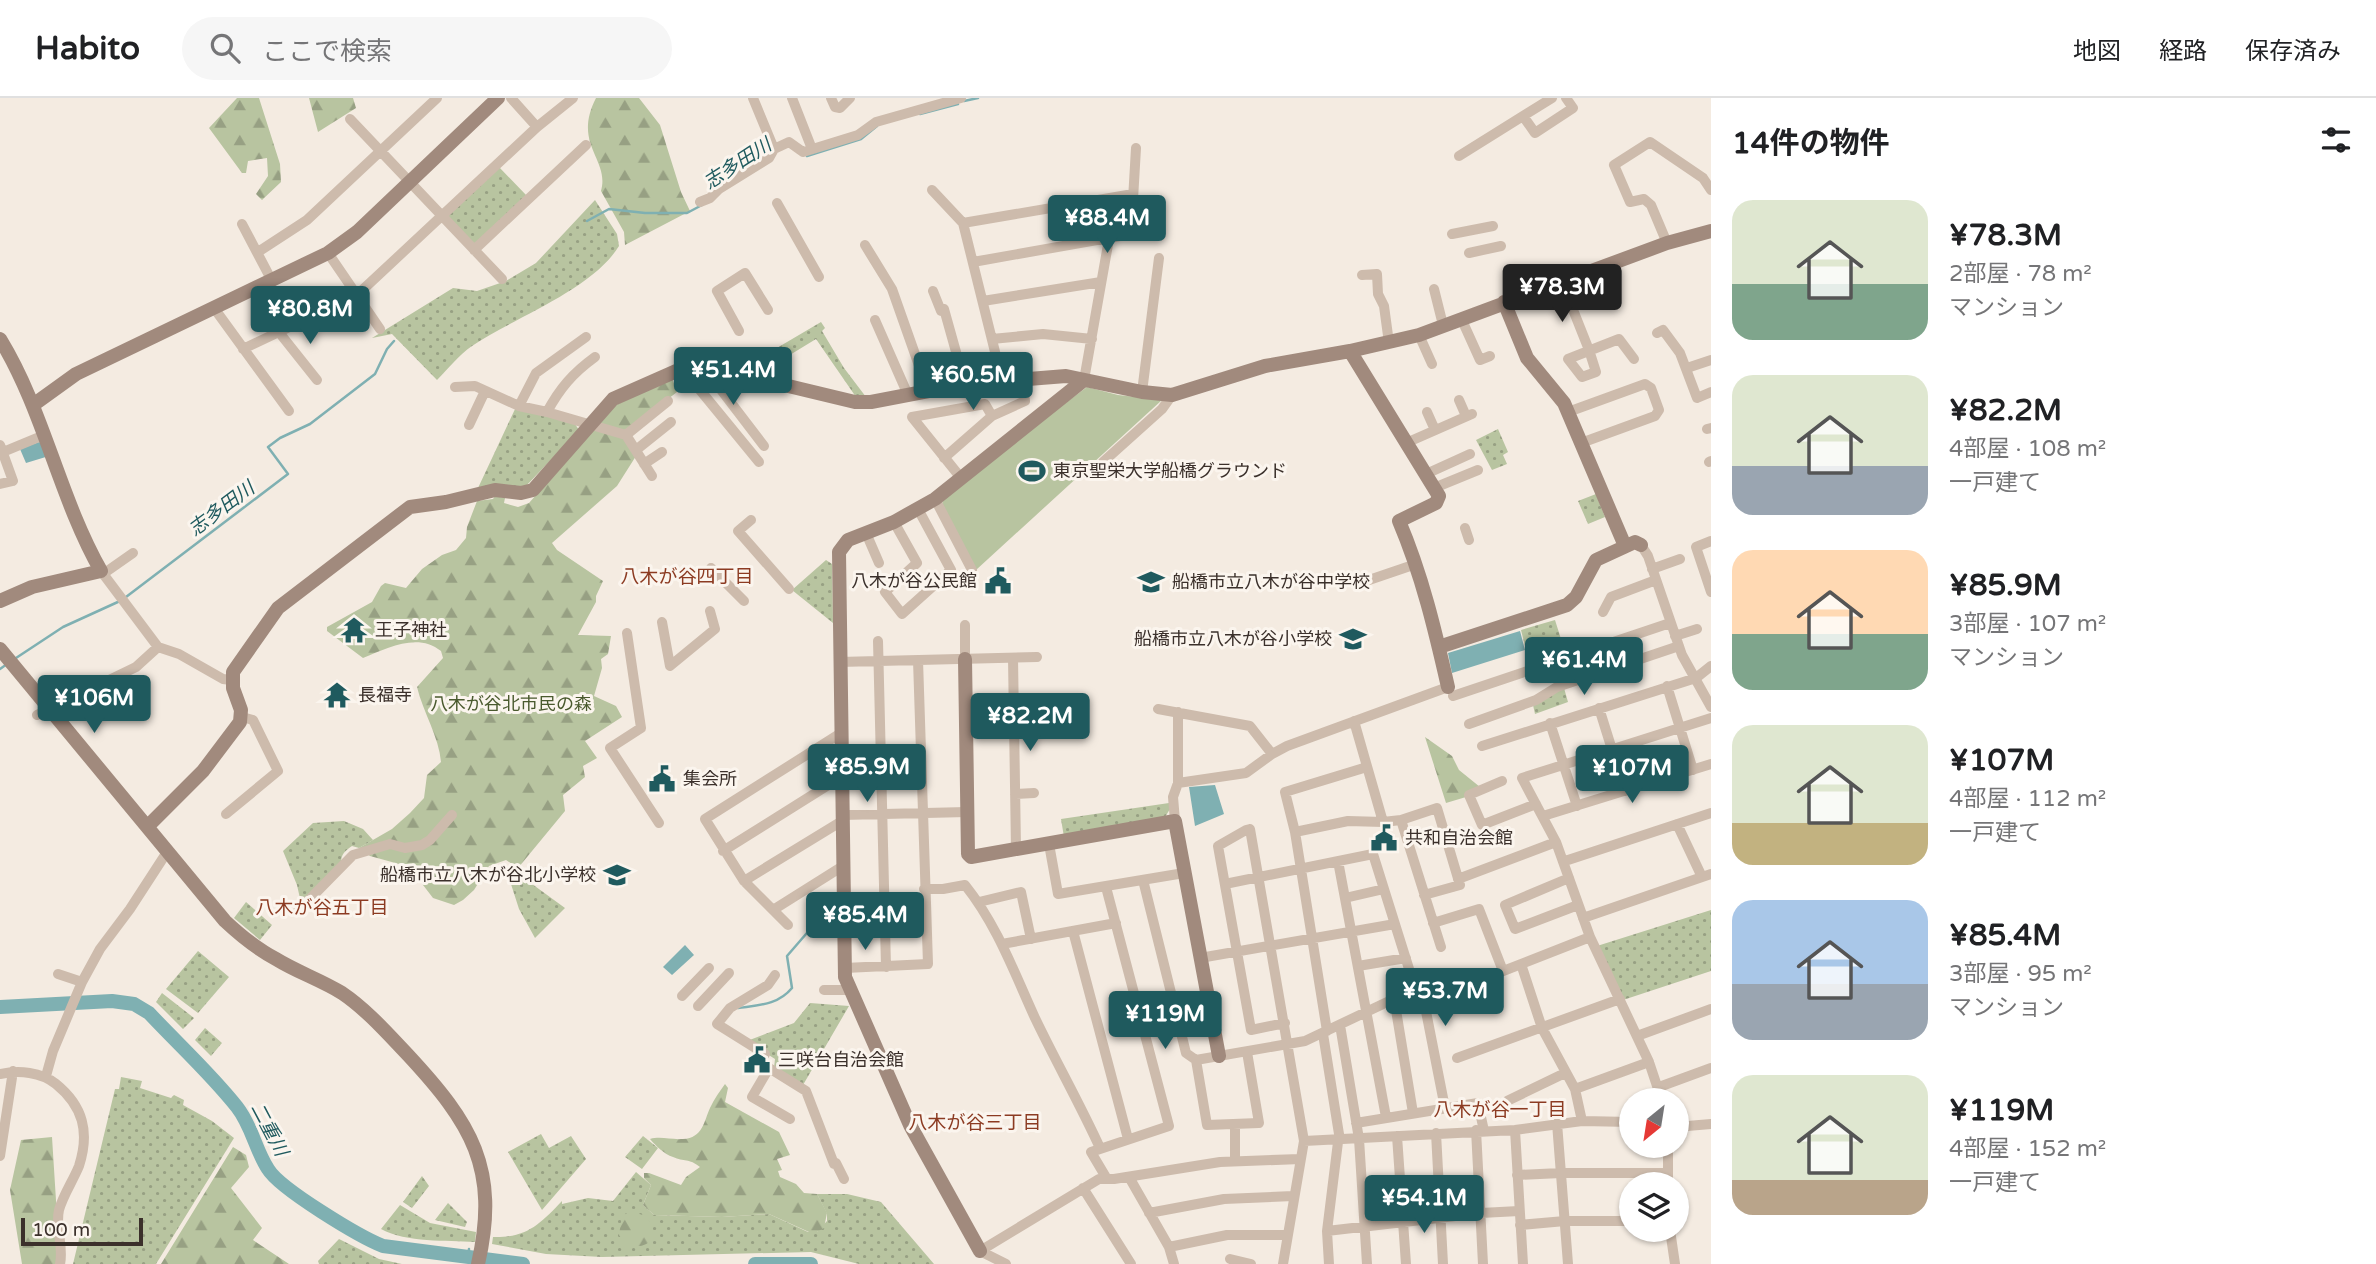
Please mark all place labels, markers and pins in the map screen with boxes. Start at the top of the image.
pin: ¥88.4M [1050,195,1164,255]
pin: ¥78.3M [1505,264,1619,324]
pin: ¥80.8M [253,286,367,346]
pin: ¥51.4M [676,348,790,407]
pin: ¥60.5M [916,352,1030,412]
sports icon: 東京聖栄大学船橋グラウンド [1017,456,1047,486]
place label: 東京聖栄大学船橋グラウンド [1053,460,1287,482]
public building icon: 八木が谷公民館 [983,566,1013,596]
school or university icon: 船橋市立八木が谷中学校 [1136,567,1166,597]
place label: 八木が谷公民館 [851,570,977,592]
place label: 船橋市立八木が谷中学校 [1172,571,1370,593]
temple icon: 王子神社 [339,615,369,645]
place label: 王子神社 [375,619,447,641]
school or university icon: 船橋市立八木が谷小学校 [1338,624,1368,654]
place label: 船橋市立八木が谷小学校 [1134,628,1332,650]
pin: ¥61.4M [1527,638,1641,697]
pin: ¥106M [45,676,143,735]
temple icon: 長福寺 [322,680,352,710]
place label: 長福寺 [358,684,412,706]
pin: ¥82.2M [973,694,1087,753]
pin: ¥85.9M [810,744,924,804]
pin: ¥107M [1583,746,1681,805]
public building icon: 集会所 [647,764,677,794]
place label: 集会所 [683,768,737,790]
public building icon: 共和自治会館 [1369,823,1399,853]
place label: 共和自治会館 [1405,827,1513,849]
school or university icon: 船橋市立八木が谷北小学校 [602,860,632,890]
place label: 船橋市立八木が谷北小学校 [380,864,596,886]
pin: ¥85.4M [808,892,922,952]
pin: ¥53.7M [1388,968,1502,1028]
pin: ¥119M [1116,992,1214,1051]
public building icon: 三咲台自治会館 [742,1045,772,1075]
place label: 三咲台自治会館 [778,1049,904,1071]
pin: ¥54.1M [1367,1176,1481,1235]

